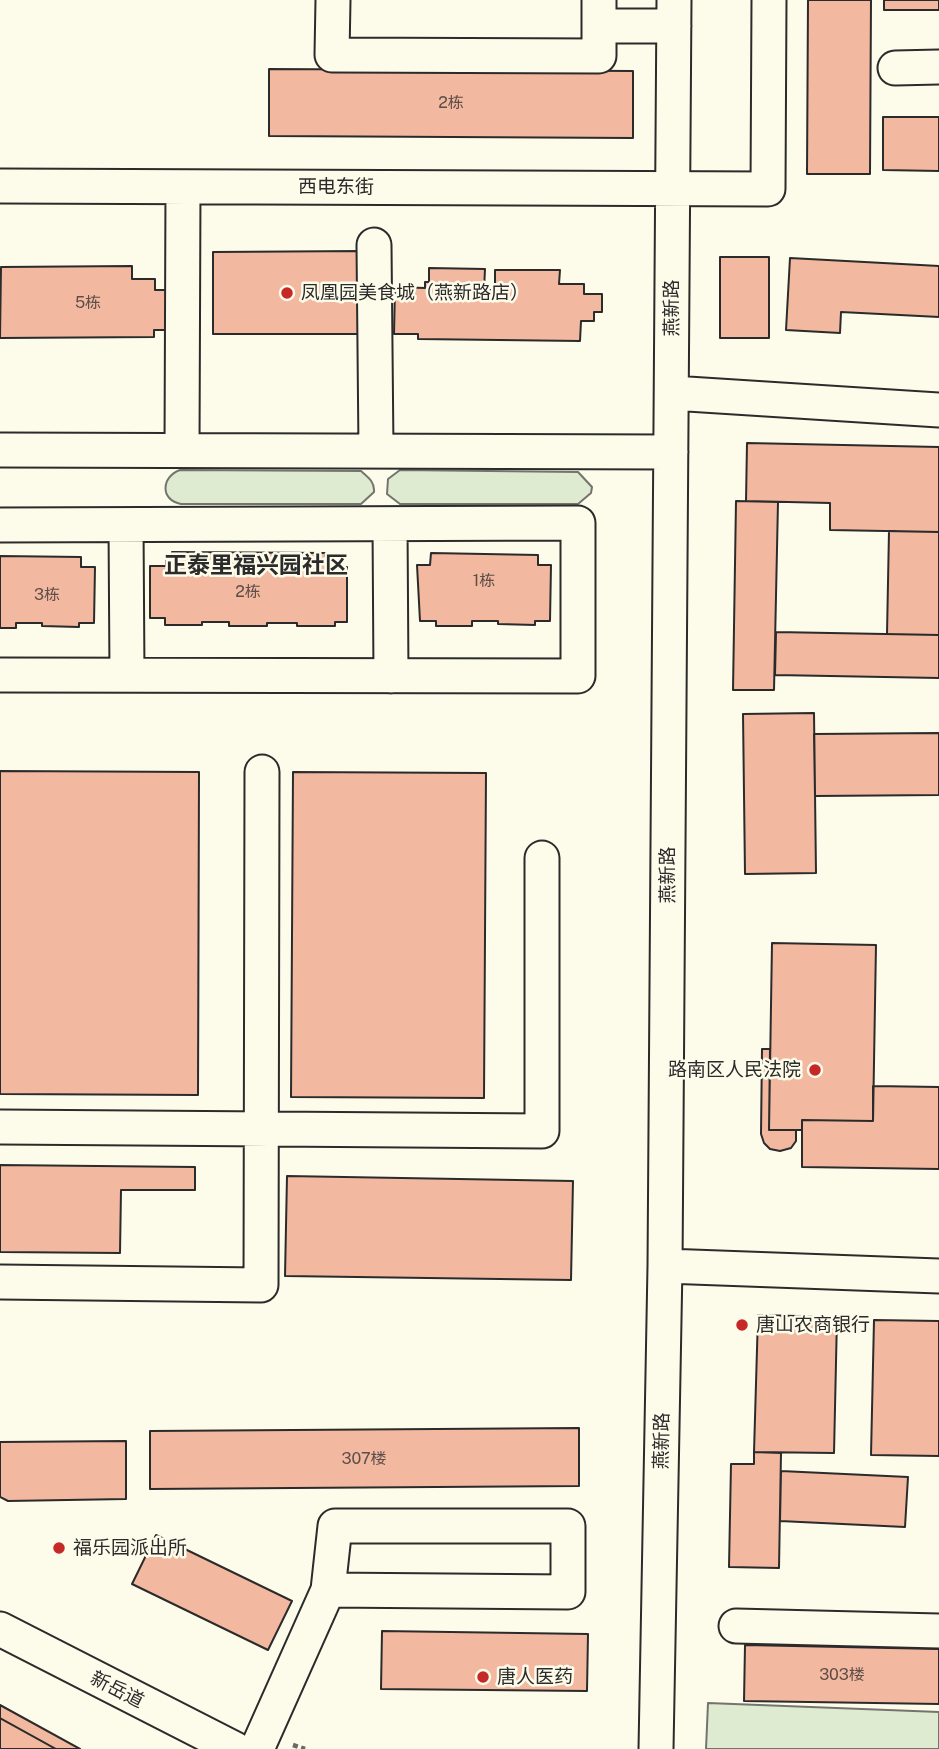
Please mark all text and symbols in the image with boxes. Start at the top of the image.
house number: 2栋 [438,93,464,113]
street label: 西电东街 [298,176,374,198]
street label: 燕新路 [661,280,683,336]
place label: 凤凰园美食城（燕新路店） [301,282,529,304]
marker: 凤凰园美食城（燕新路店） [279,285,295,301]
house number: 5栋 [75,293,101,313]
district label: 正泰里福兴园社区 [164,552,348,580]
house number: 1栋 [473,571,495,591]
house number: 2栋 [235,582,261,602]
house number: 3栋 [34,585,60,605]
street label: 燕新路 [657,847,679,903]
place label: 路南区人民法院 [668,1059,801,1081]
marker: 路南区人民法院 [807,1062,823,1078]
place label: 唐山农商银行 [756,1314,870,1336]
marker: 唐山农商银行 [734,1317,750,1333]
street label: 燕新路 [650,1412,674,1470]
house number: 307楼 [341,1449,387,1469]
place label: 福乐园派出所 [73,1537,187,1559]
marker: 福乐园派出所 [51,1540,67,1556]
house number: 303楼 [819,1665,865,1685]
place label: 唐人医药 [497,1666,573,1688]
street label: 新岳道 [86,1667,148,1713]
marker: 唐人医药 [475,1669,491,1685]

